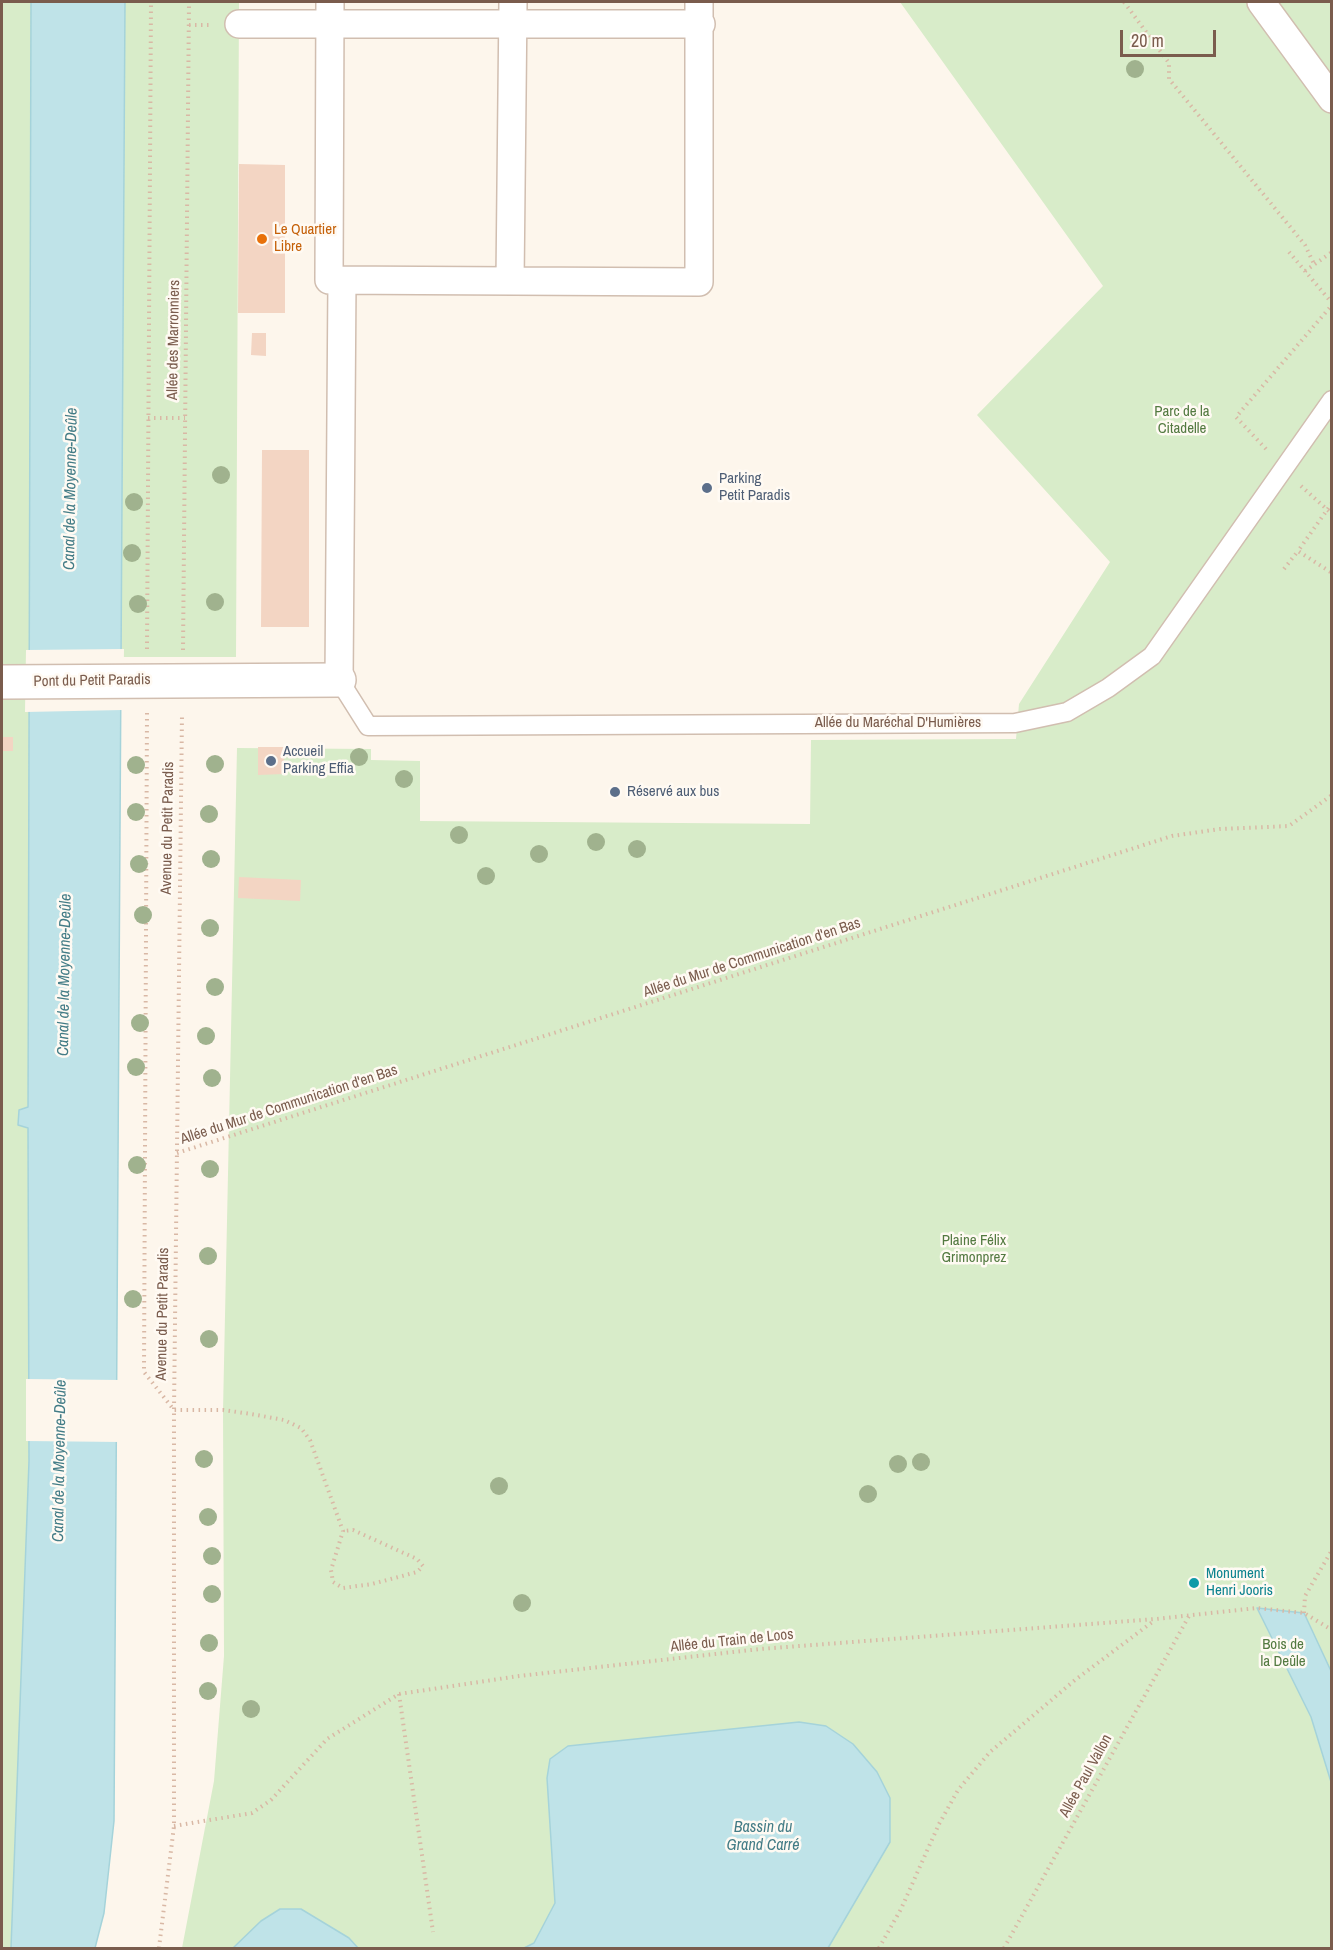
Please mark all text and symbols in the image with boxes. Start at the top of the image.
scale bar [1123,18,1219,56]
text: 20 m [1131,28,1164,53]
place label: Le Quartier Libre [274,221,336,256]
marker: Le Quartier Libre [255,232,269,246]
street label: Allée des Marronniers [164,280,184,400]
park label: Parc de la Citadelle [1154,403,1210,438]
water label: Canal de la Moyenne-Deûle [60,408,82,570]
place label: Parking Petit Paradis [719,470,790,505]
marker: Parking Petit Paradis [700,481,714,495]
street label: Pont du Petit Paradis [33,671,151,691]
street label: Allée du Maréchal D'Humières [815,714,981,732]
place label: Accueil Parking Effia [283,743,354,778]
marker: Accueil Parking Effia [264,754,278,768]
street label: Avenue du Petit Paradis [158,761,178,895]
place label: Réservé aux bus [627,783,719,801]
marker: Réservé aux bus [608,785,622,799]
water label: Canal de la Moyenne-Deûle [54,894,76,1056]
street label: Allée du Mur de Communication d'en Bas [641,914,863,1002]
street label: Allée du Mur de Communication d'en Bas [178,1061,400,1149]
park label: Plaine Félix Grimonprez [942,1232,1006,1267]
street label: Avenue du Petit Paradis [153,1247,173,1381]
water label: Canal de la Moyenne-Deûle [49,1380,71,1542]
place label: Monument Henri Jooris [1206,1565,1273,1600]
marker: Monument Henri Jooris [1187,1576,1201,1590]
street label: Allée du Train de Loos [670,1626,794,1656]
park label: Bois de la Deûle [1260,1636,1306,1671]
street label: Allée Paul Vallon [1056,1731,1116,1821]
water label: Bassin du Grand Carré [727,1818,799,1856]

